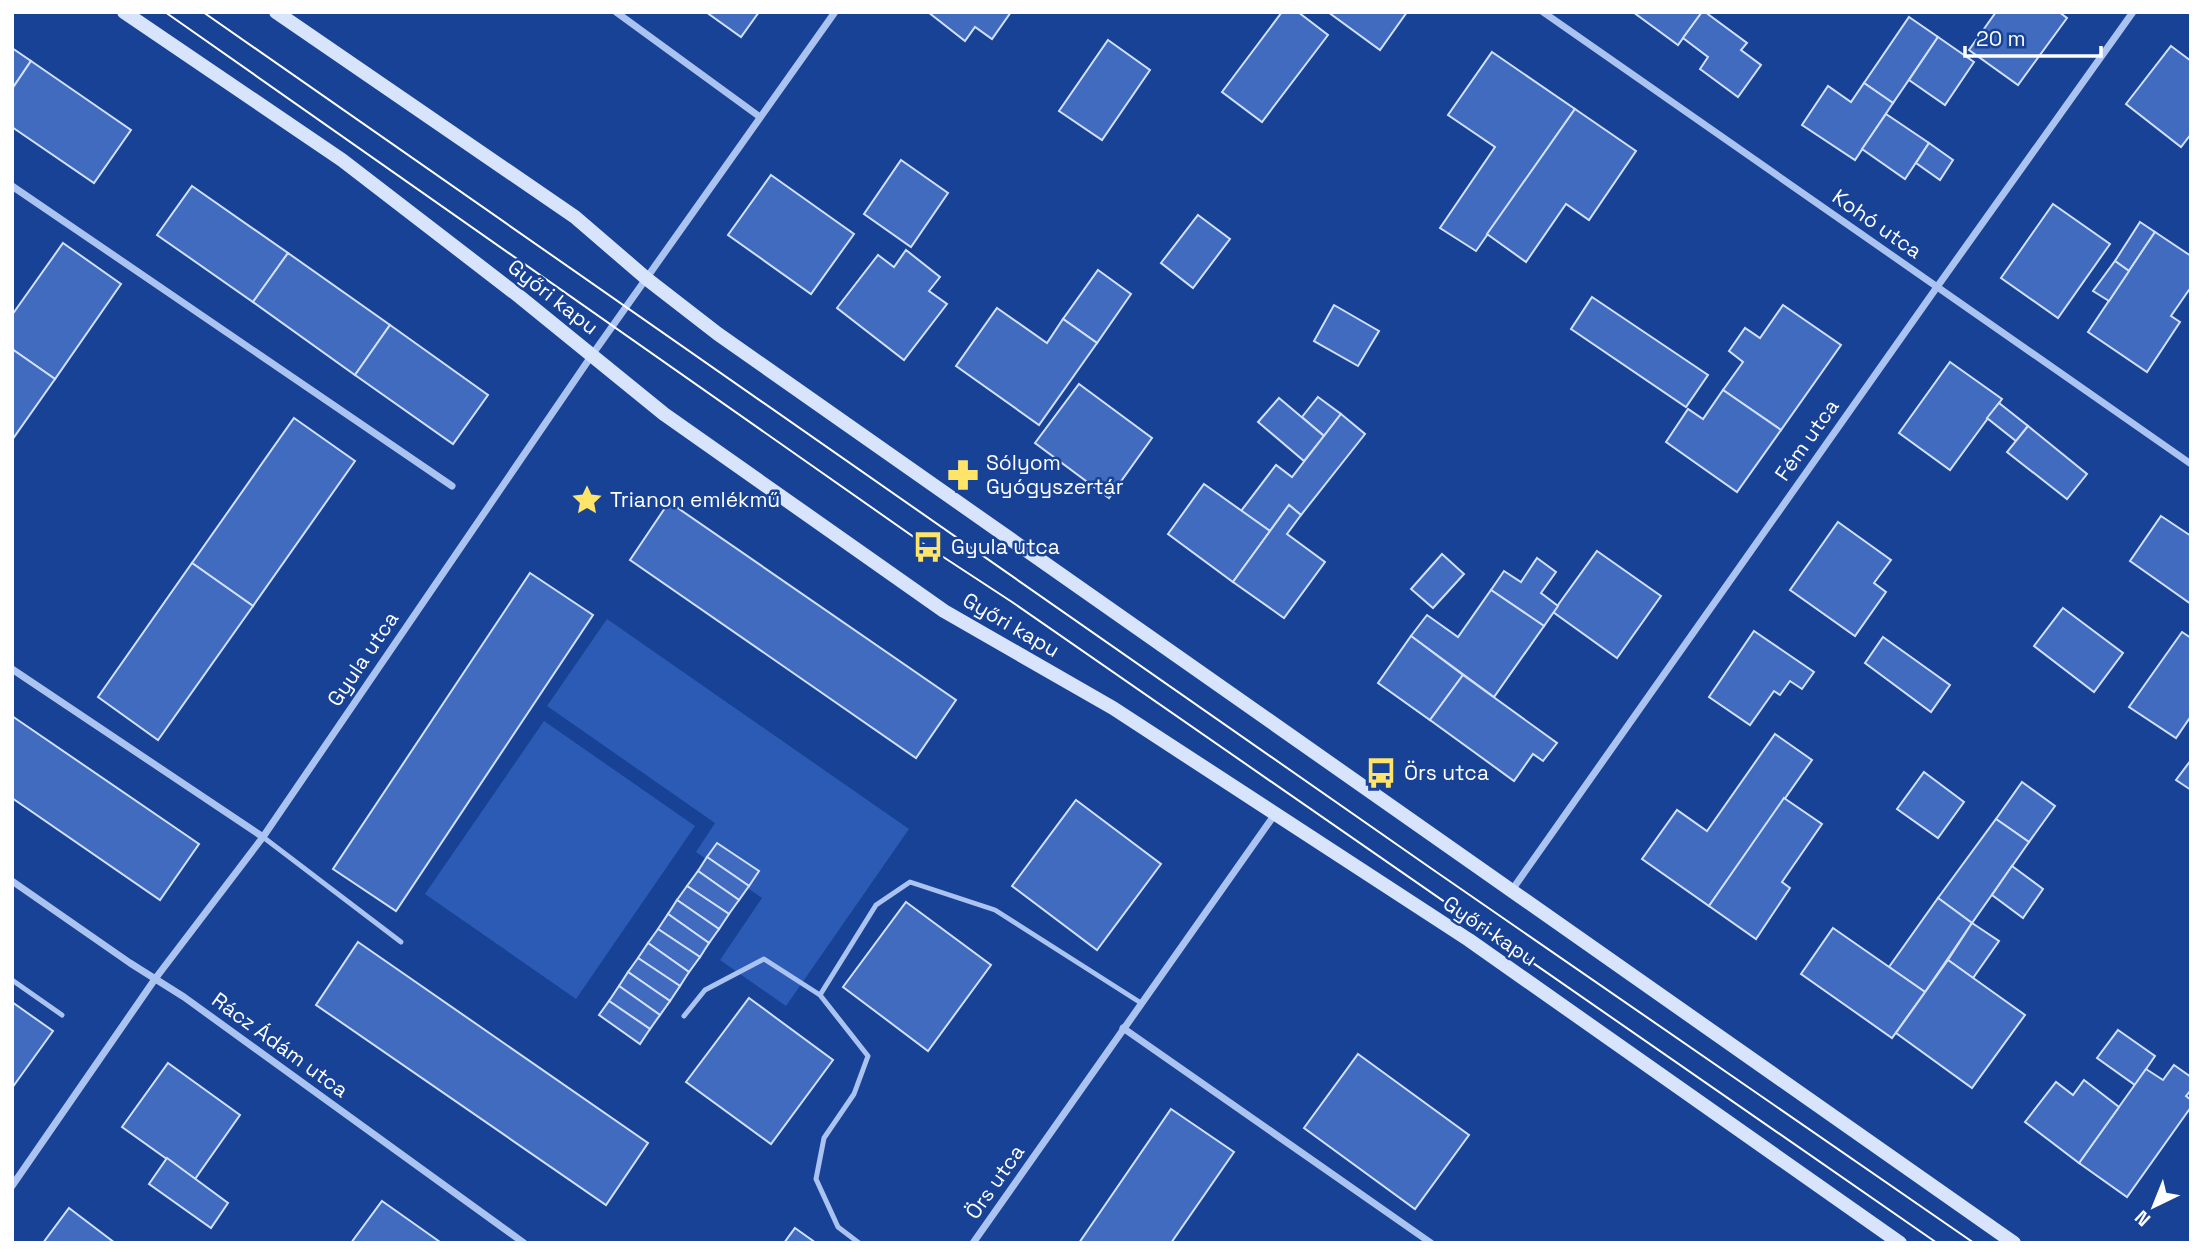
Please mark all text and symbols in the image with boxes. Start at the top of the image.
scale bar [1965,14,2102,58]
text: 20 m [1976,25,2026,52]
street label: Kohó utca [1827,183,1927,264]
street label: Győri kapu [503,253,604,340]
street label: Fém utca [1769,394,1845,486]
place label: Sólyom Gyógyszertár [986,449,1124,500]
pharmacy icon: Sólyom Gyógyszertár [946,458,980,492]
place icon: Trianon emlékmű [570,483,604,517]
place label: Trianon emlékmű [610,486,780,513]
bus stop icon: Gyula utca [911,530,945,564]
place label: Gyula utca [951,533,1060,560]
street label: Győri kapu [958,586,1065,663]
street label: Gyula utca [321,606,404,711]
bus stop icon: Örs utca [1364,756,1398,790]
place label: Örs utca [1404,759,1489,786]
street label: Győri kapu [1438,889,1542,972]
street label: Rácz Ádám utca [207,986,354,1103]
street label: Örs utca [959,1139,1030,1224]
north arrow [2119,1171,2189,1241]
text: N [2130,1205,2156,1232]

